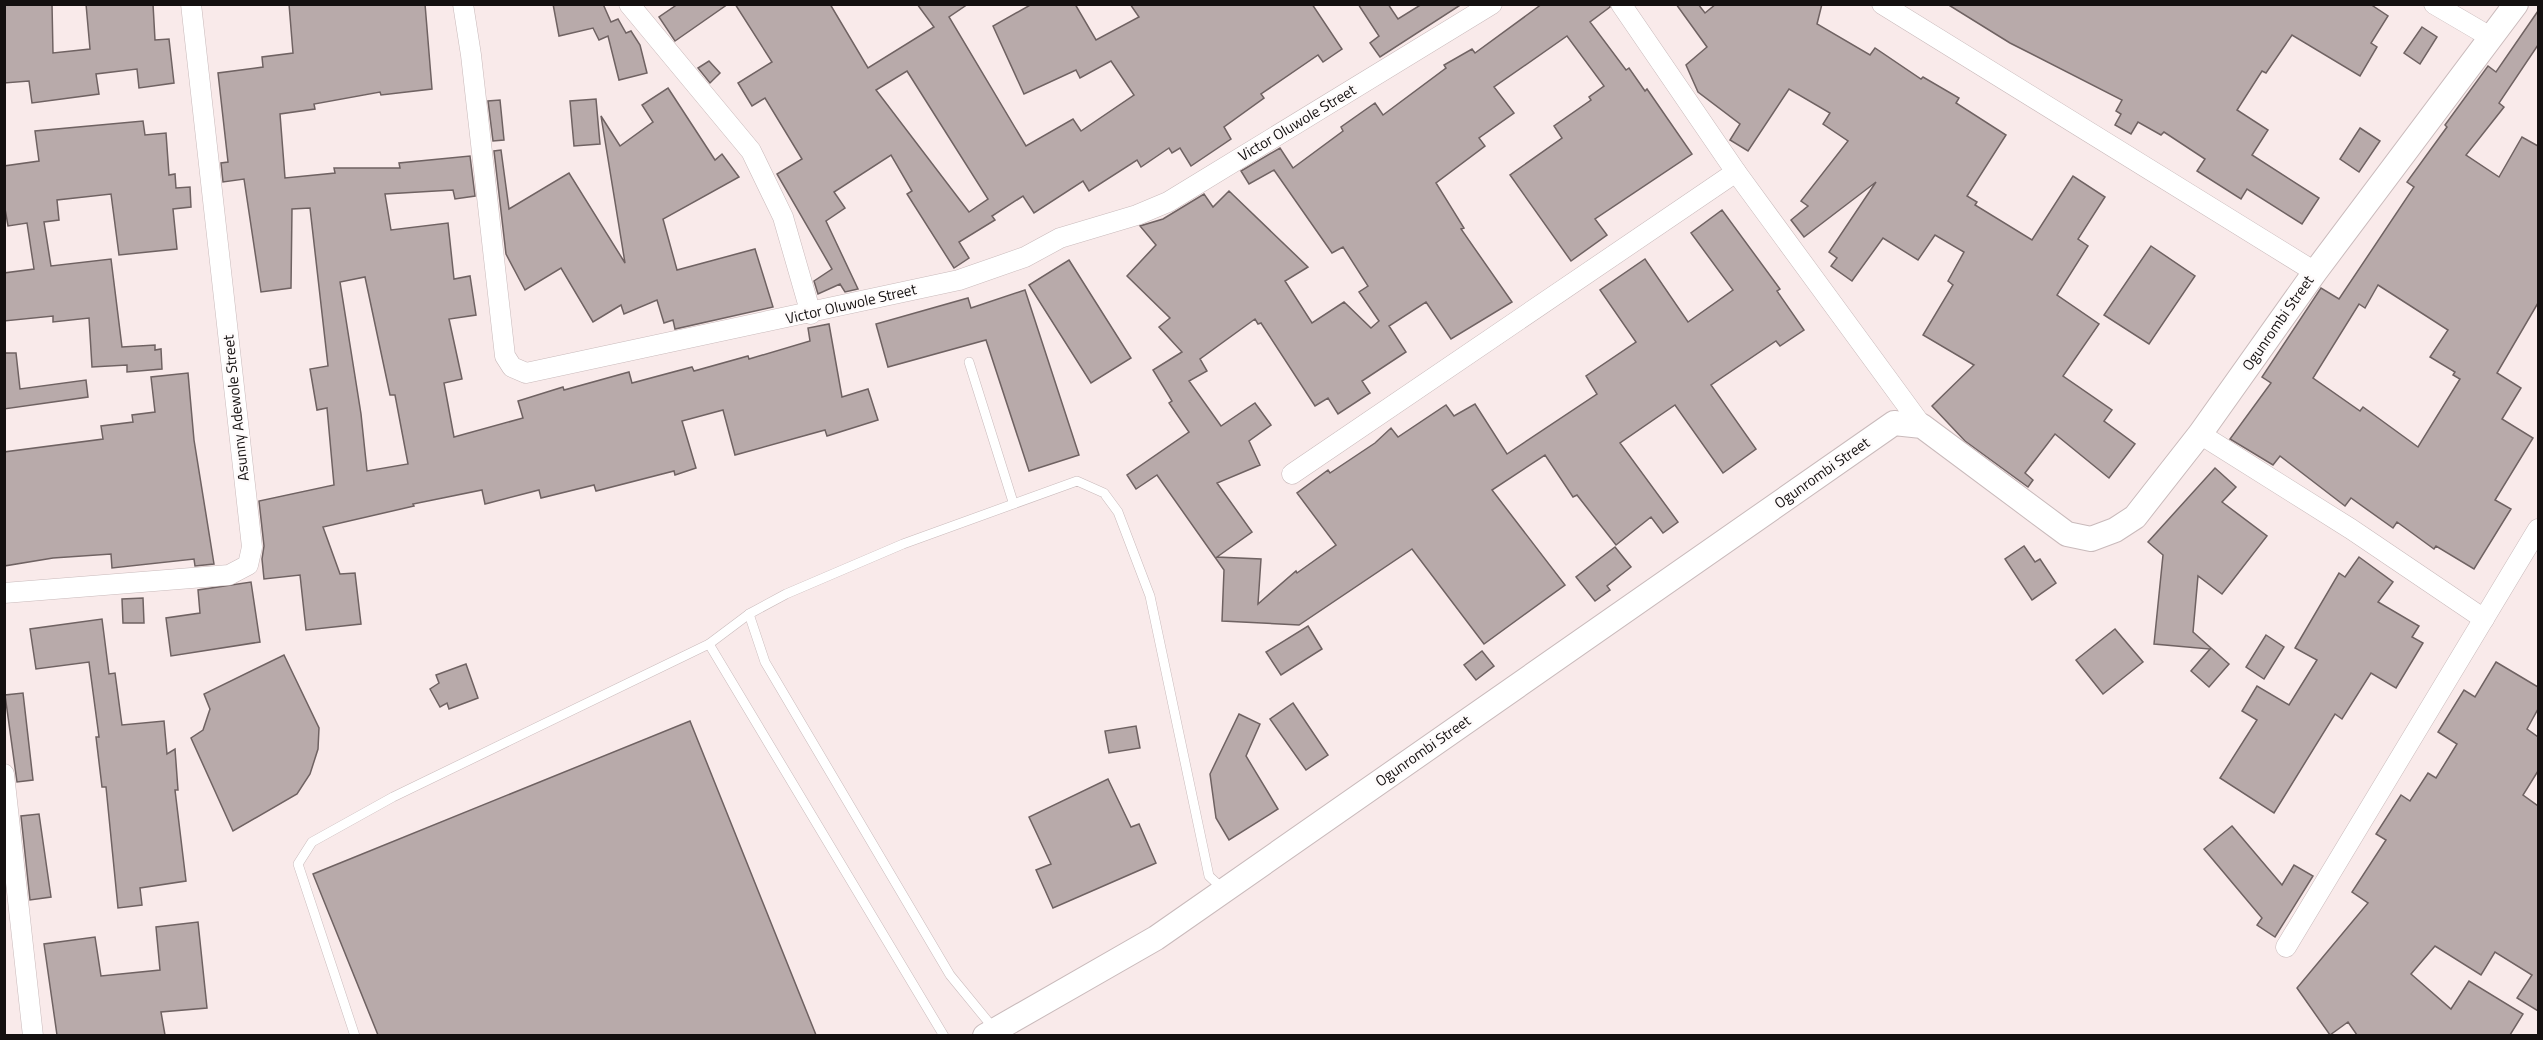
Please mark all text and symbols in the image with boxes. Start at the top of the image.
street label: Victor Oluwole Street [1233,78,1361,167]
street label: Ogunrombi Street [2236,270,2320,375]
street label: Victor Oluwole Street [783,277,919,330]
street label: Asunny Adewole Street [216,333,255,482]
street label: Ogunrombi Street [1769,431,1875,514]
street label: Ogunrombi Street [1370,709,1476,792]

